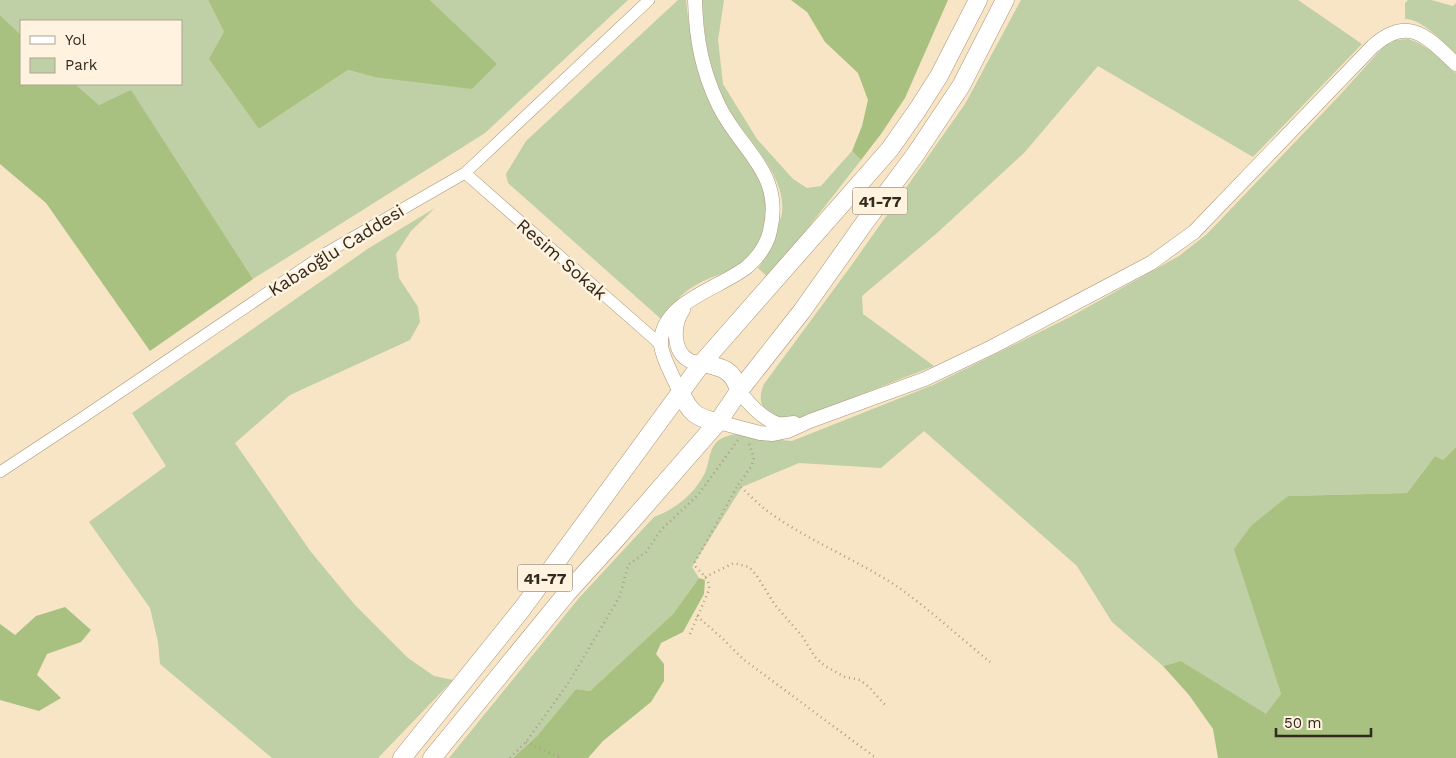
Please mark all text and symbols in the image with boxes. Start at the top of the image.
legend [20,20,182,85]
text: Yol [65,31,87,49]
text: Park [65,56,98,74]
road number: 41-77 [852,188,908,215]
street label: Kabaoğlu Caddesi [264,200,408,300]
street label: Resim Sokak [513,214,611,304]
road number: 41-77 [518,564,572,592]
scale bar [1276,706,1371,738]
text: 50 m [1284,714,1321,732]

